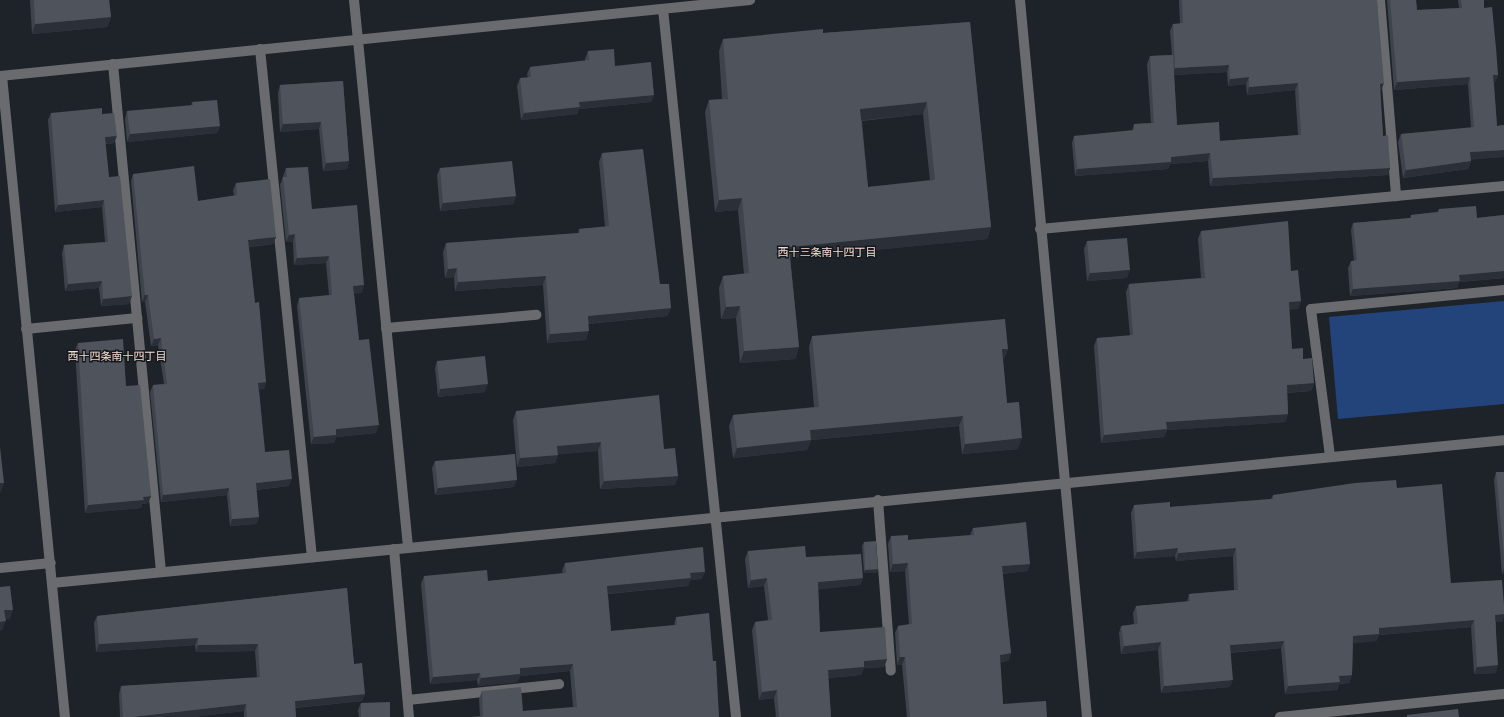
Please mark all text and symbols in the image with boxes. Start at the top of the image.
district label: 西十三条南十四丁目 [778,246,876,260]
district label: 西十四条南十四丁目 [68,350,166,364]

